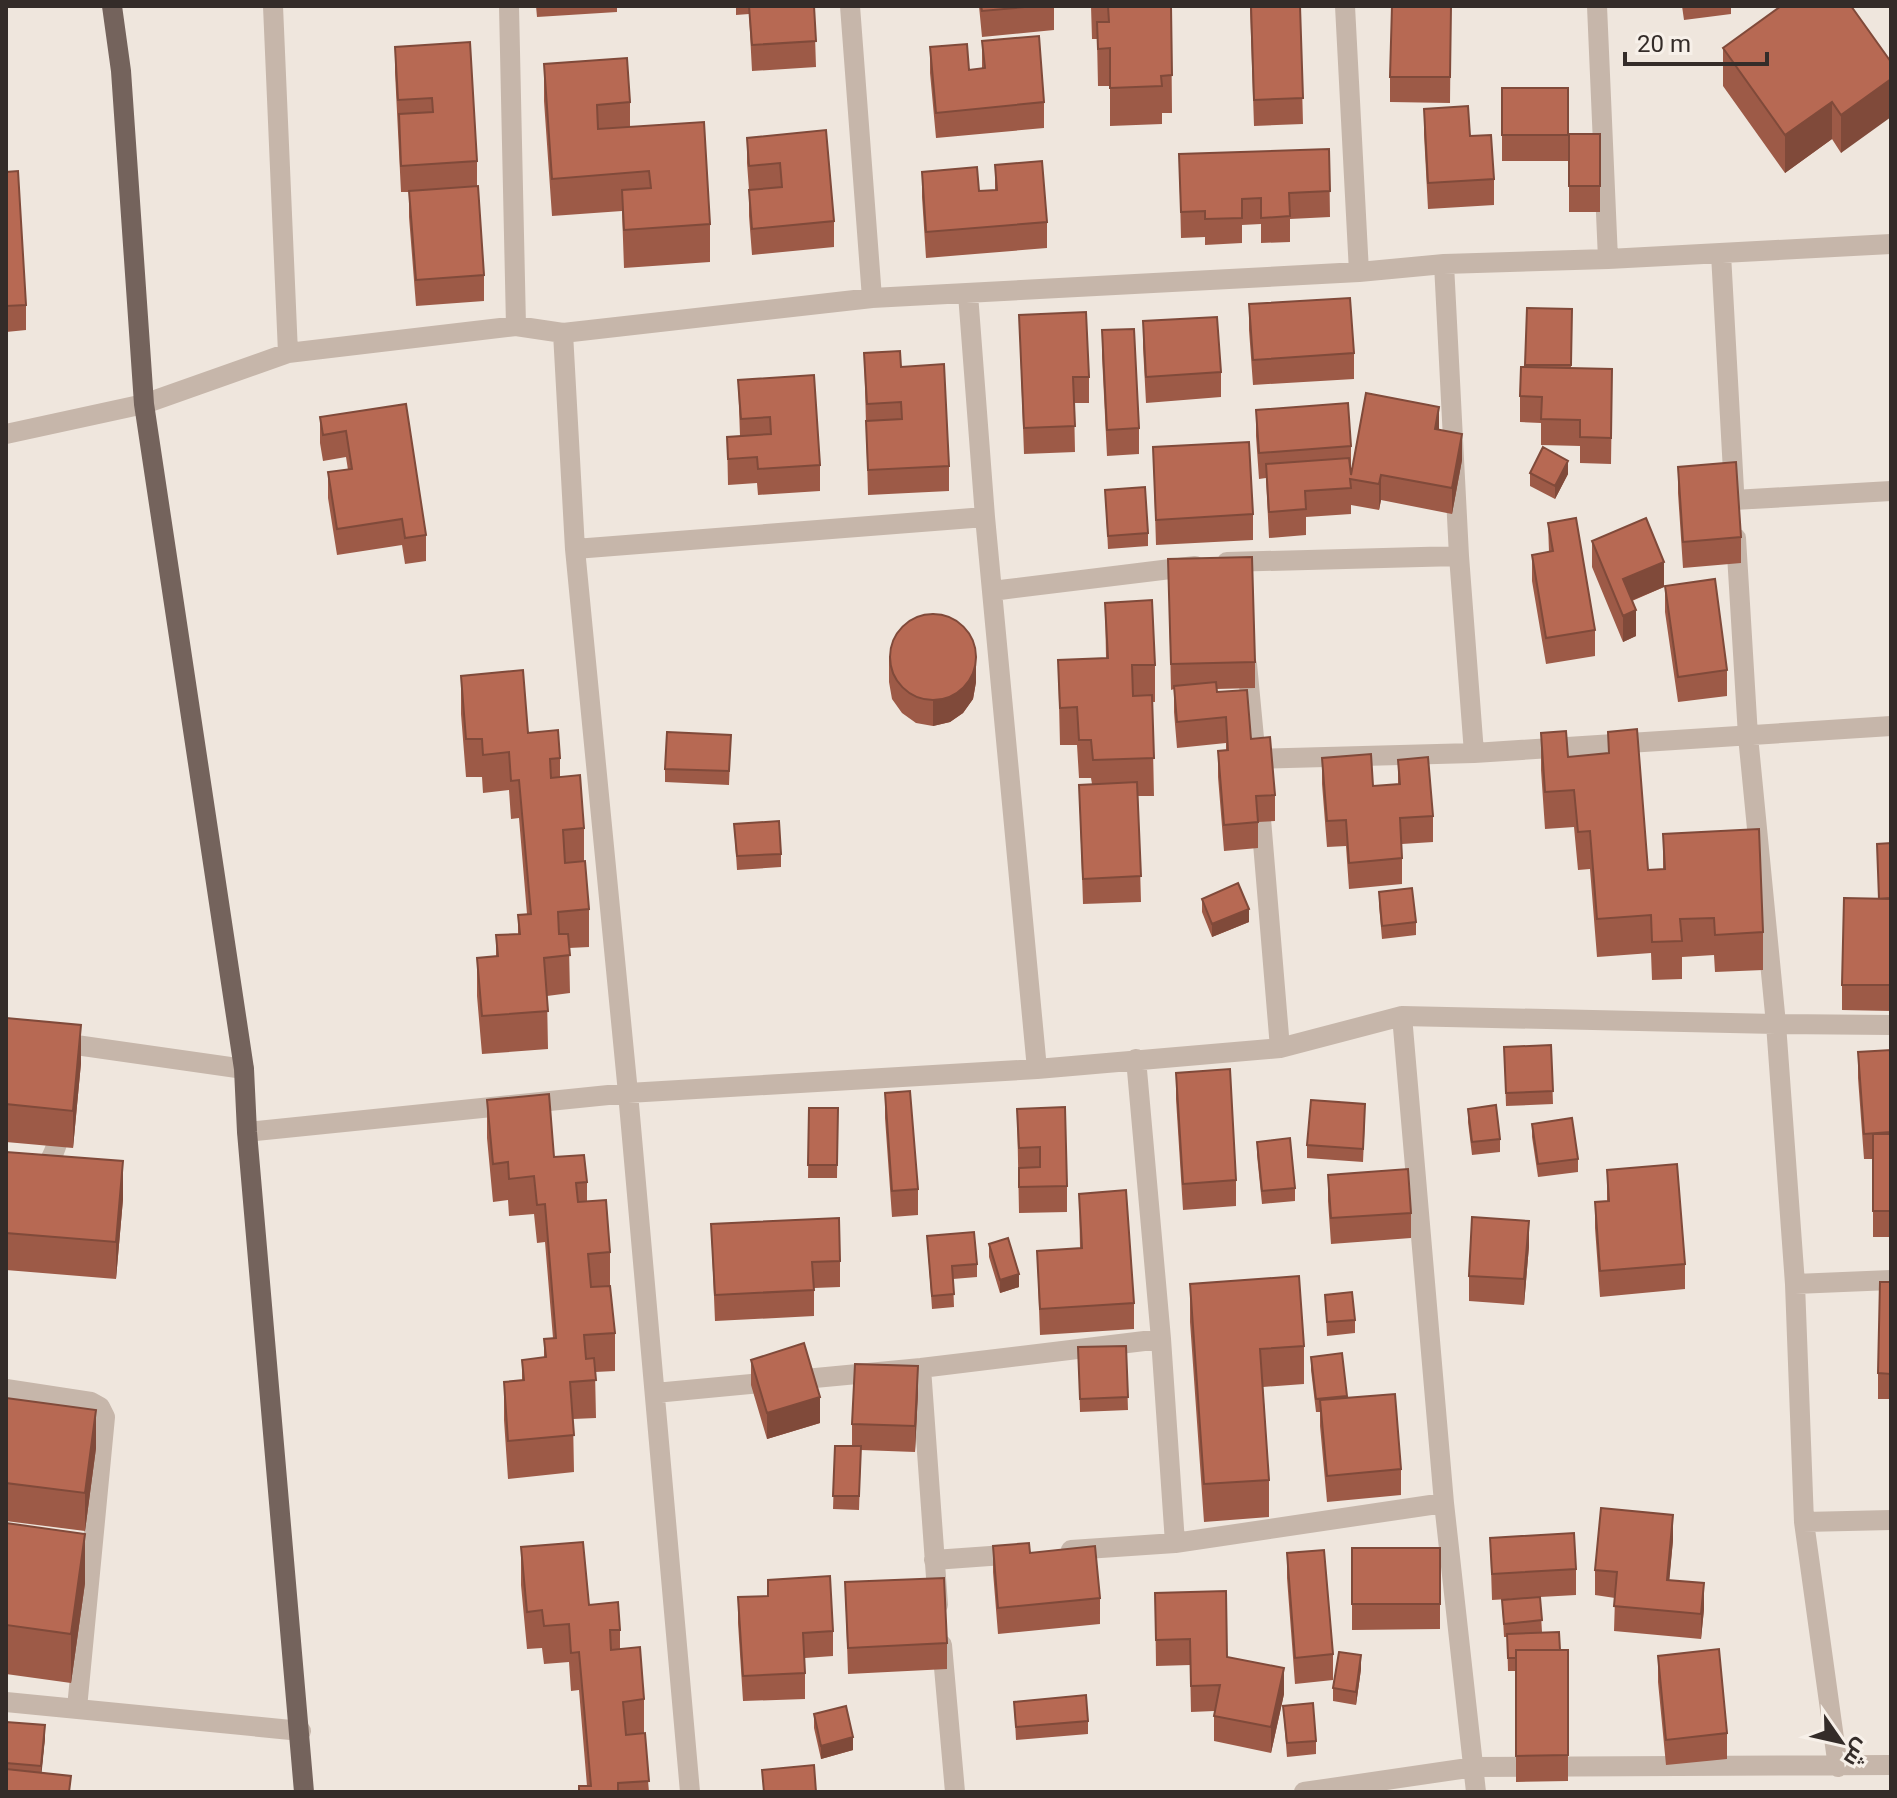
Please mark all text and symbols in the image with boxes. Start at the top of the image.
scale bar [1625,16,1767,66]
text: 20 m [1637,30,1691,58]
north arrow [1801,1702,1881,1782]
text: ش [1838,1734,1875,1772]

